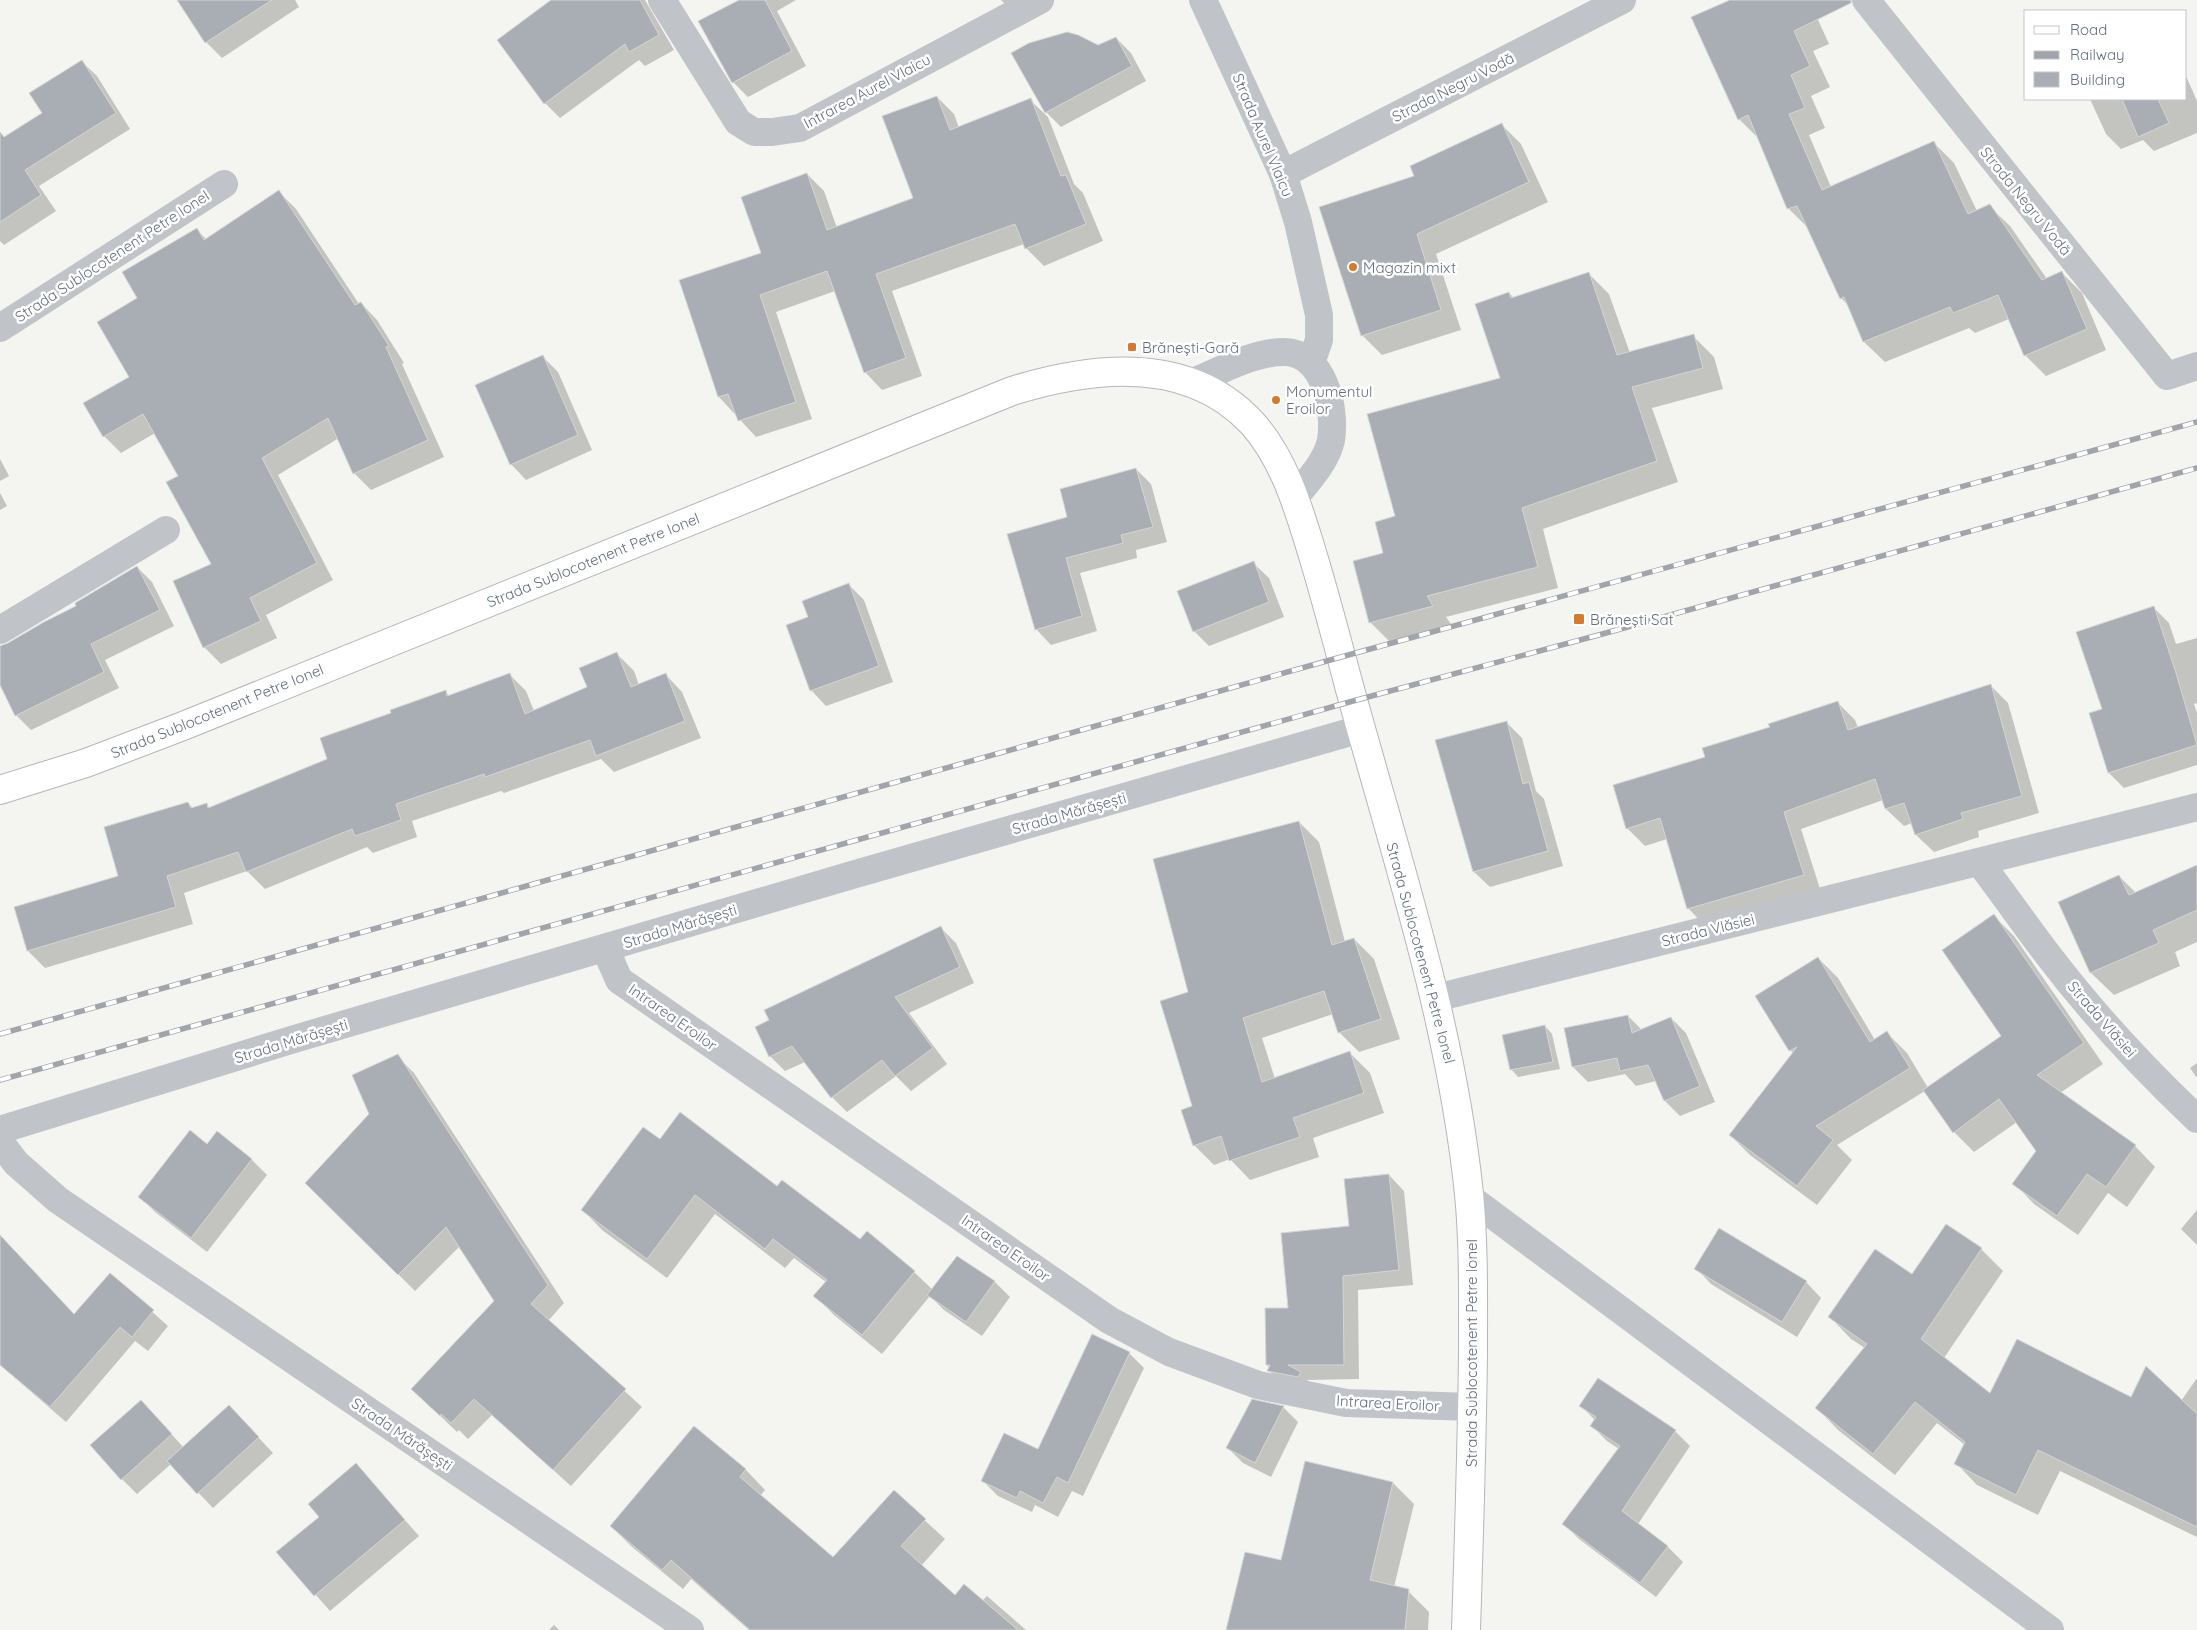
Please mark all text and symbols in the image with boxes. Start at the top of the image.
legend [2024,10,2187,100]
text: Road [2070,20,2107,39]
text: Railway [2070,45,2125,64]
street label: Strada Negru Vodă [1389,48,1517,126]
street label: Intrarea Aurel Vlaicu [800,50,934,132]
text: Building [2070,70,2125,89]
street label: Strada Aurel Vlaicu [1228,71,1298,199]
street label: Strada Negru Vodă [1976,143,2076,259]
street label: Strada Sublocotenent Petre Ionel [11,186,213,326]
place label: Magazin mixt [1363,258,1456,277]
marker: Magazin mixt [1347,261,1359,273]
place label: Brănești-Gară [1142,338,1239,357]
marker: Brănești-Gară [1126,341,1138,353]
place label: Monumentul Eroilor [1286,382,1373,418]
marker: Monumentul Eroilor [1270,394,1282,406]
street label: Strada Sublocotenent Petre Ionel [484,508,702,612]
place label: Brănești Sat [1590,610,1674,629]
marker: Brănești Sat [1572,612,1586,626]
street label: Strada Sublocotenent Petre Ionel [108,659,326,763]
street label: Strada Mărășești [1010,788,1128,838]
street label: Strada Sublocotenent Petre Ionel [1382,840,1460,1066]
street label: Strada Mărășești [621,900,739,952]
street label: Strada Vlăsiei [1660,909,1756,951]
street label: Strada Vlăsiei [2064,977,2140,1061]
street label: Intrarea Eroilor [625,979,721,1055]
street label: Strada Mărășești [232,1015,350,1067]
street label: Intrarea Eroilor [958,1210,1054,1286]
street label: Strada Sublocotenent Petre Ionel [1462,1239,1481,1467]
street label: Intrarea Eroilor [1336,1391,1441,1415]
street label: Strada Mărășești [348,1393,456,1475]

